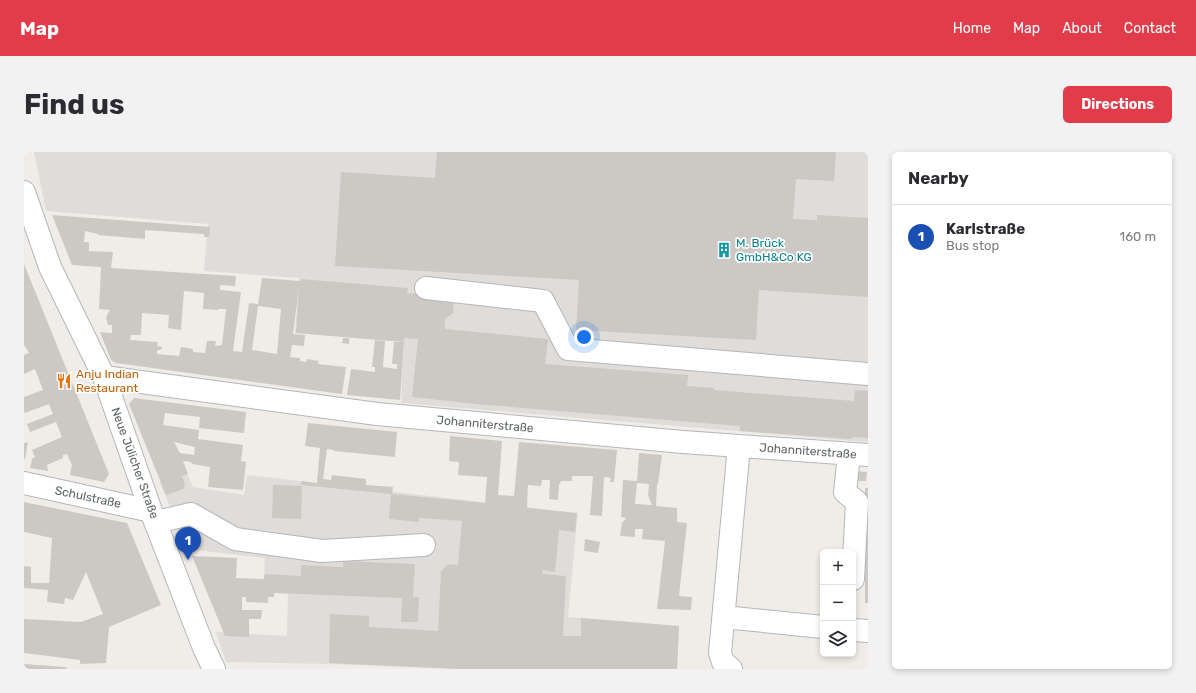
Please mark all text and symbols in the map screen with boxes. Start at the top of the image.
text: Map [20,17,59,40]
text: Home [953,20,991,37]
text: Map [1013,20,1040,37]
text: About [1062,20,1102,37]
text: Contact [1124,20,1176,37]
button: Directions [1063,86,1172,123]
text: Find us [24,88,124,121]
text: Nearby [908,168,969,188]
text: Karlstraße [946,220,1025,238]
text: 1 [918,229,924,244]
text: 160 m [1120,229,1156,244]
place label: M. Brück GmbH&Co KG [736,236,812,264]
text: Bus stop [946,238,999,253]
building icon: M. Brück GmbH&Co KG [715,241,733,259]
your location [574,327,594,347]
place label: Anju Indian Restaurant [76,367,139,395]
restaurant icon: Anju Indian Restaurant [55,372,73,390]
street label: Neue Jülicher Straße [108,405,162,521]
street label: Johanniterstraße [436,413,534,435]
street label: Johanniterstraße [759,441,857,461]
street label: Schulstraße [54,483,123,511]
pin: 1 [175,527,201,560]
map controls [820,549,856,657]
button: + [820,549,856,585]
button: − [820,585,856,621]
button: layers [820,621,856,657]

